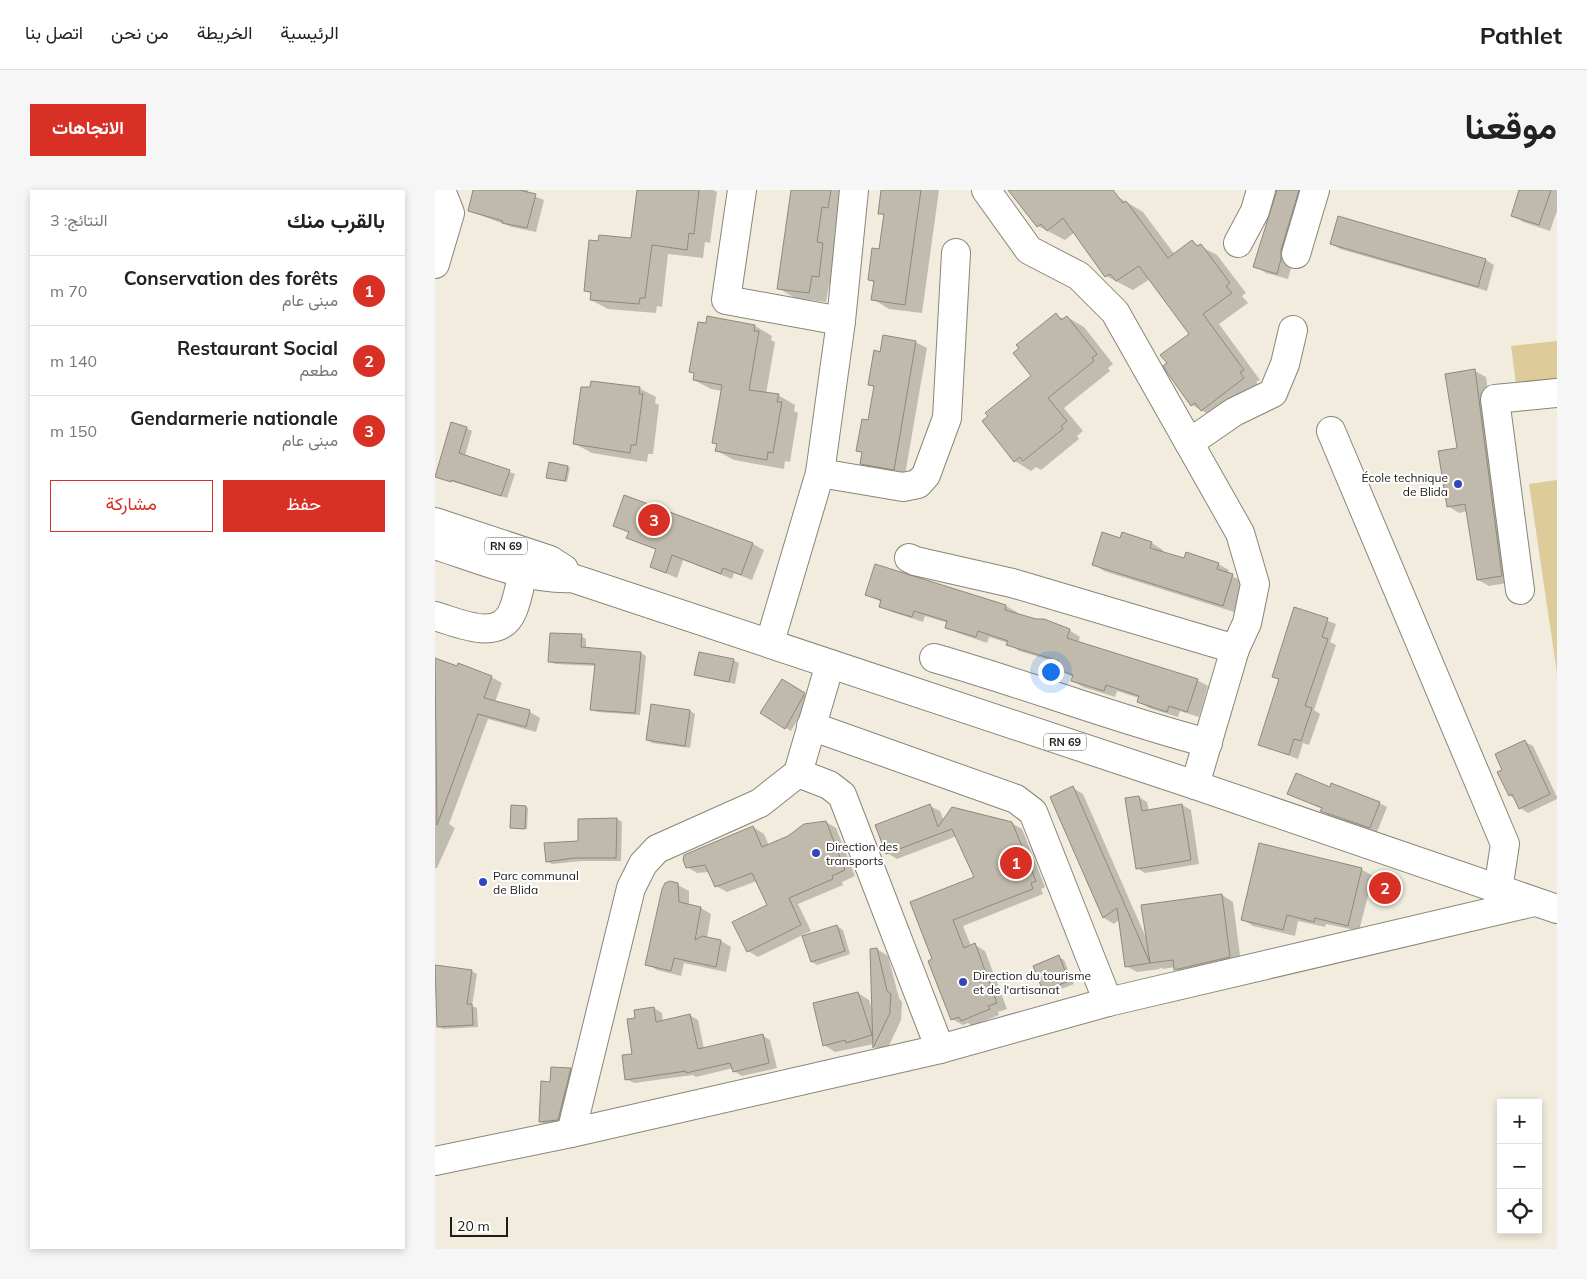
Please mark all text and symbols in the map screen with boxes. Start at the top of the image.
text: Pathlet [1480,20,1562,50]
text: اتصل بنا [25,21,83,44]
text: من نحن [111,21,169,44]
text: الخريطة [197,21,252,44]
text: الرئيسية [280,21,339,44]
button: الاتجاهات [30,104,146,156]
text: موقعنا [1464,104,1557,148]
text: بالقرب منك [287,207,385,233]
text: النتائج: 3 [50,210,107,230]
text: Conservation des forêts [124,266,338,290]
text: 70 m [50,281,87,301]
text: 1 [364,281,374,301]
text: مبنى عام [282,290,338,310]
text: Restaurant Social [177,336,338,360]
text: 140 m [50,351,97,371]
text: 2 [364,351,374,371]
text: مطعم [299,360,338,380]
text: Gendarmerie nationale [130,406,338,430]
text: 150 m [50,421,97,441]
text: 3 [364,421,374,441]
text: مبنى عام [282,430,338,450]
place label: École technique de Blida [1362,470,1448,499]
marker: École technique de Blida [1452,478,1464,490]
button: مشاركة [50,480,213,532]
button: حفظ [223,480,385,532]
pin: 3 [638,501,670,539]
road number: RN 69 [485,538,527,554]
your location [1038,659,1064,685]
road number: RN 69 [1044,734,1086,750]
place label: Direction des transports [826,839,898,868]
pin: 1 [1000,844,1032,882]
marker: Direction des transports [810,847,822,859]
place label: Parc communal de Blida [493,868,579,897]
pin: 2 [1369,869,1401,907]
marker: Parc communal de Blida [477,876,489,888]
place label: Direction du tourisme et de l'artisanat [973,968,1091,997]
marker: Direction du tourisme et de l'artisanat [957,976,969,988]
map controls [1497,1099,1542,1234]
button: + [1497,1099,1542,1144]
button: − [1497,1144,1542,1189]
button: locate [1497,1189,1542,1234]
scale bar [450,1214,507,1237]
text: 20 m [457,1217,490,1235]

